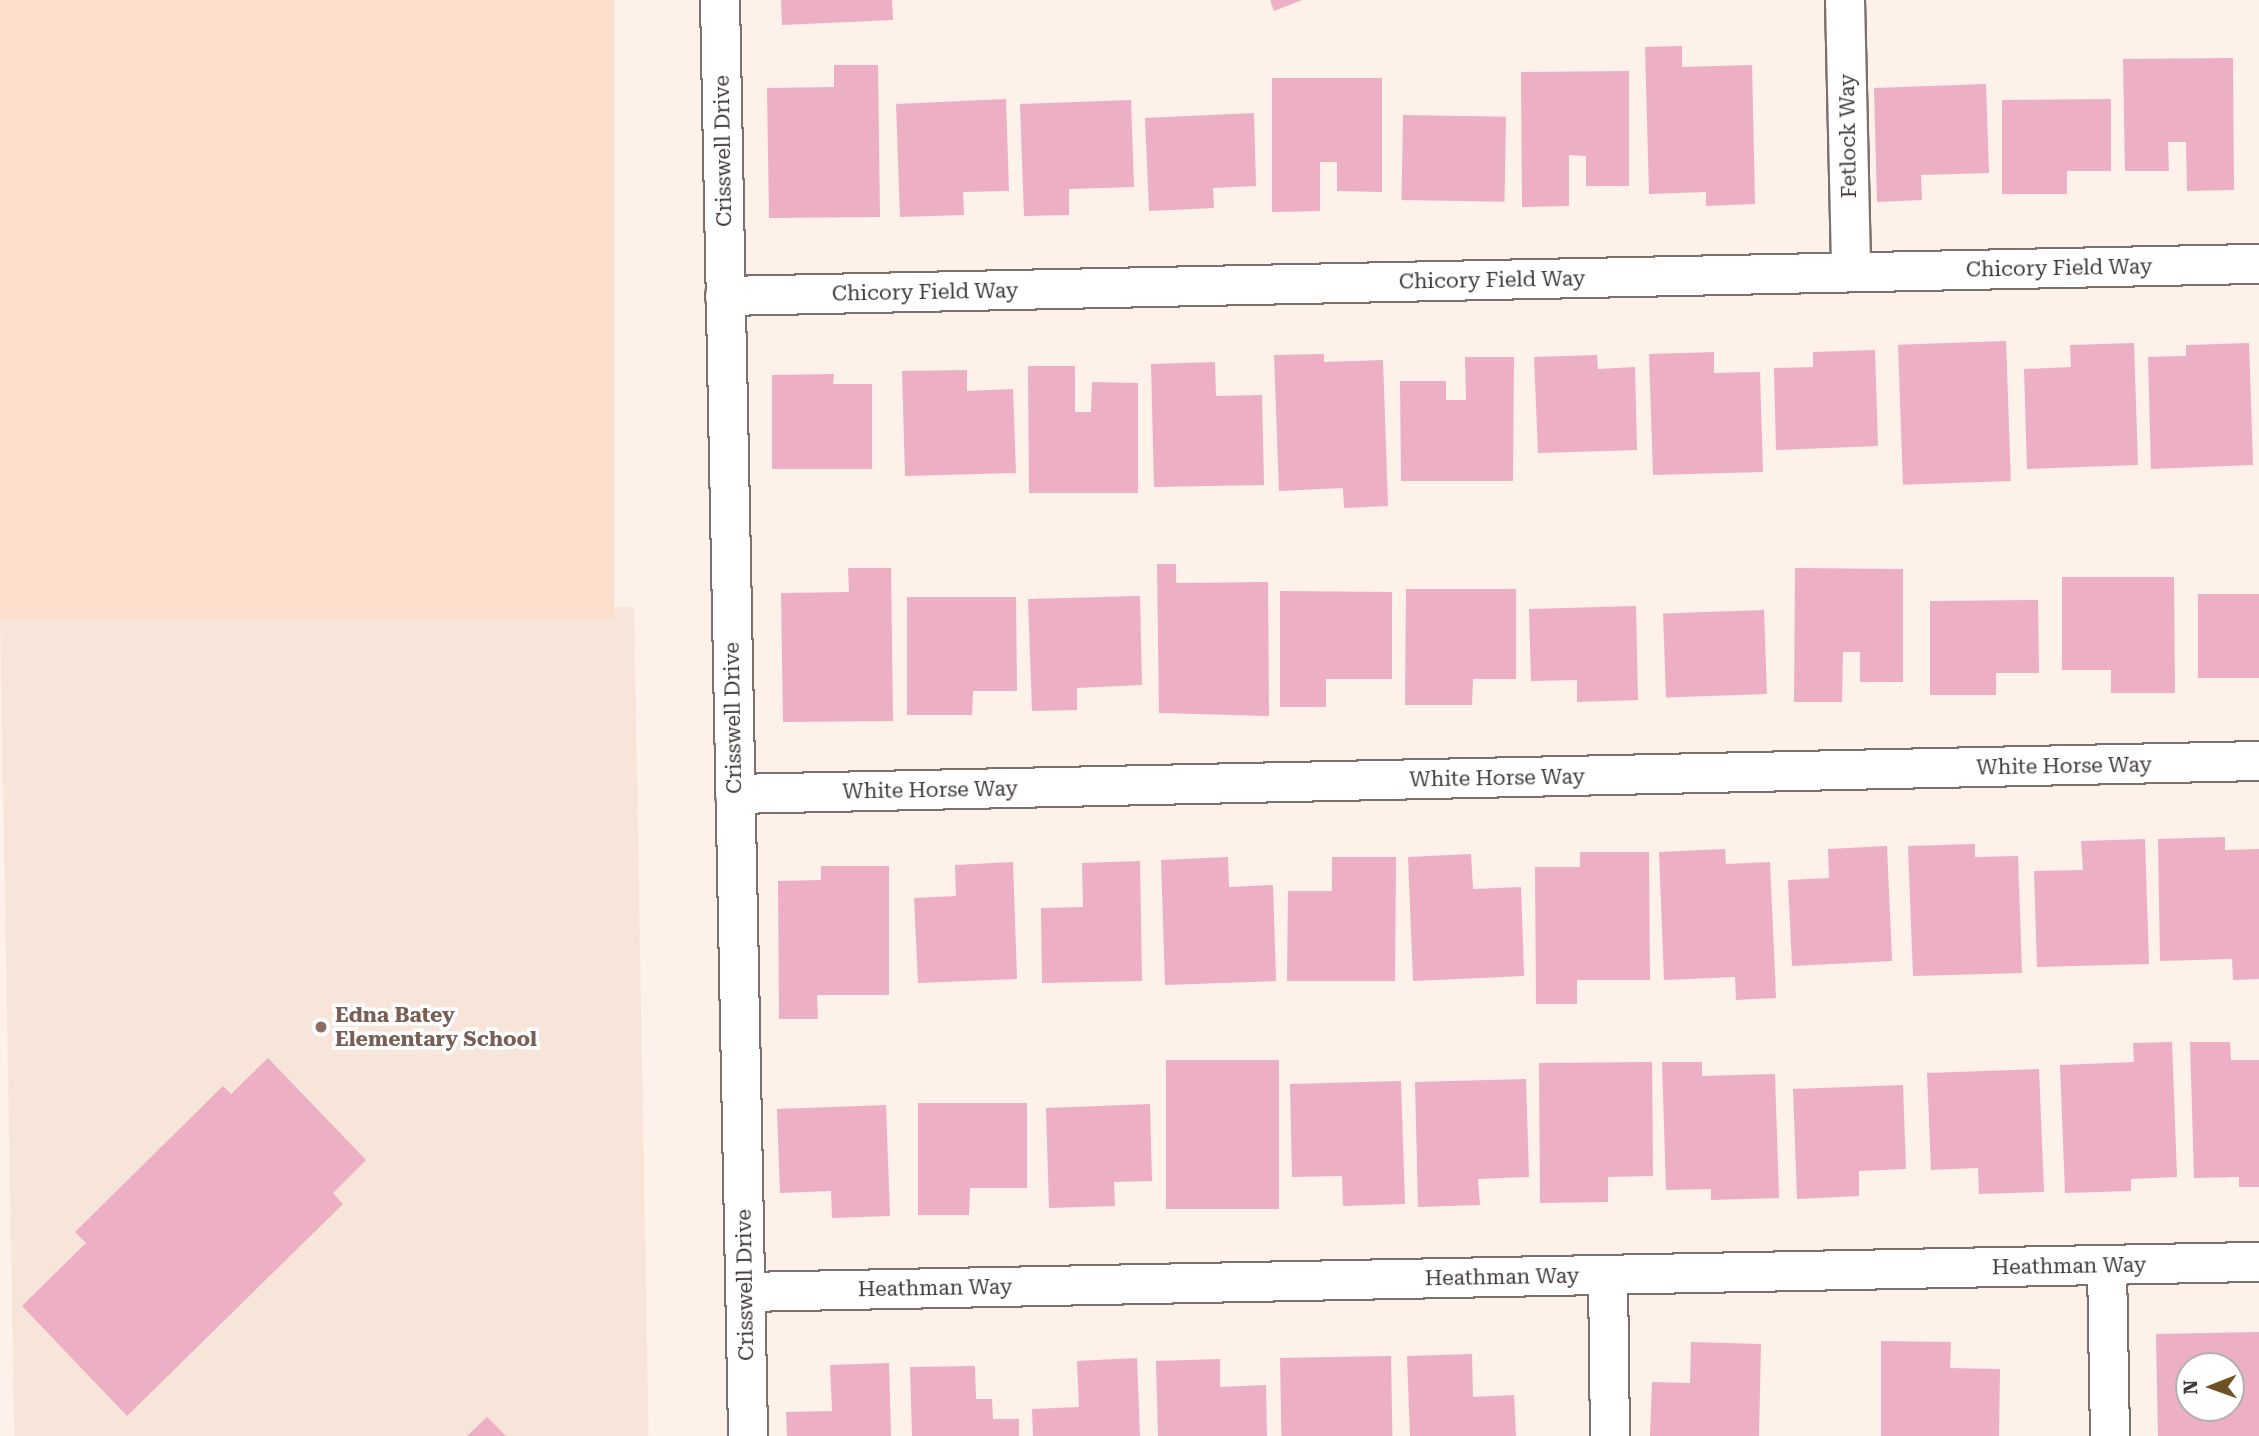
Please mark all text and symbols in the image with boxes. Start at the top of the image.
street label: Fetlock Way [1834,74,1862,198]
street label: Crisswell Drive [709,75,737,227]
street label: Chicory Field Way [1966,254,2152,282]
street label: Chicory Field Way [1399,266,1585,294]
street label: Chicory Field Way [832,278,1018,306]
street label: Crisswell Drive [719,642,747,794]
street label: White Horse Way [1976,752,2152,780]
street label: White Horse Way [1409,764,1585,792]
street label: White Horse Way [842,776,1018,804]
place label: Edna Batey Elementary School [335,1002,537,1052]
marker: Edna Batey Elementary School [313,1019,329,1035]
street label: Crisswell Drive [731,1209,759,1361]
street label: Heathman Way [1992,1252,2146,1280]
street label: Heathman Way [1425,1263,1579,1291]
street label: Heathman Way [858,1274,1012,1302]
north arrow [2175,1352,2245,1422]
text: N [2179,1380,2202,1395]

